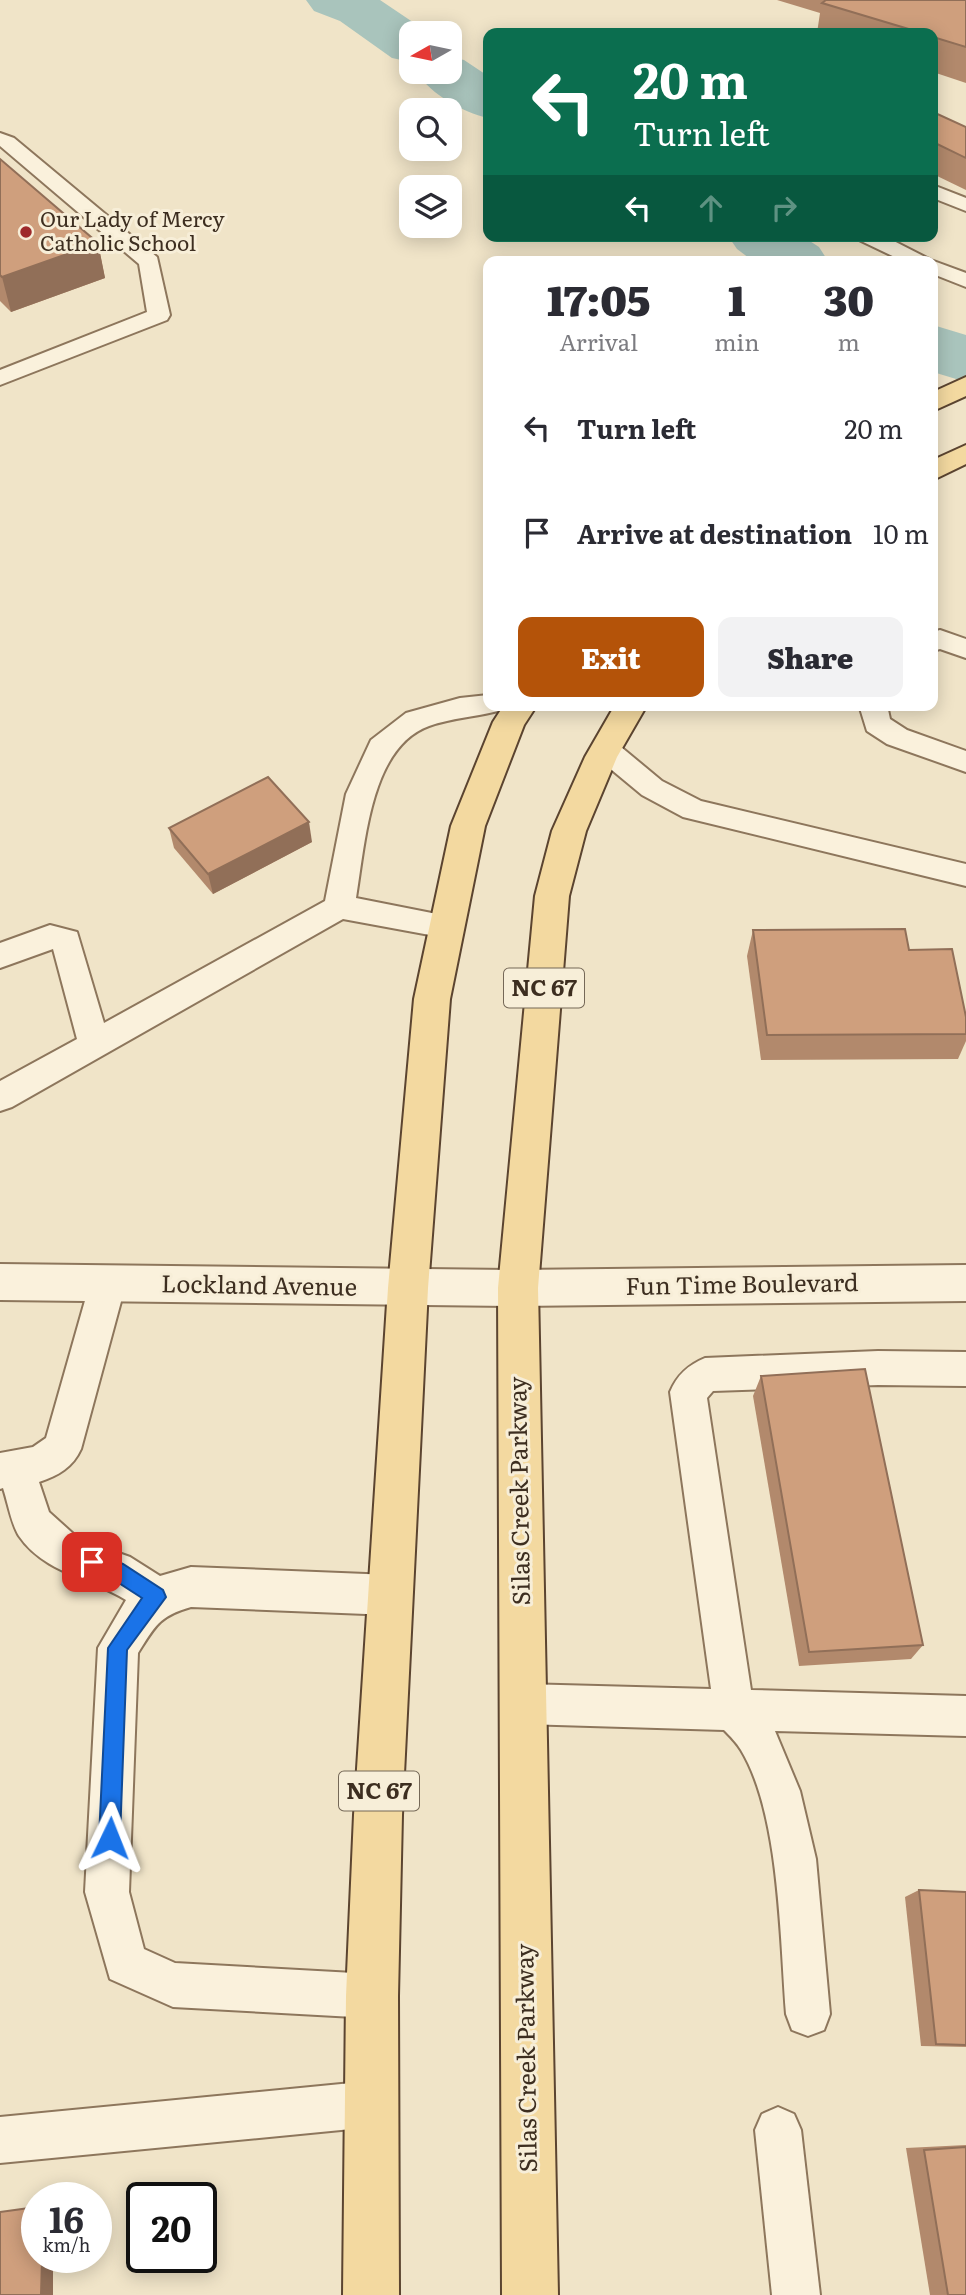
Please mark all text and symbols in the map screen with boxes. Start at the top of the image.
north arrow [399,21,462,84]
map controls [399,21,462,238]
text: 20 m [633,41,748,114]
icon: left [518,56,609,147]
button: search [399,98,462,161]
text: Turn left [633,108,770,156]
button: layers [399,175,462,238]
icon: left [619,189,657,227]
icon: ahead [692,189,730,227]
icon: right [765,189,803,227]
place label: Our Lady of Mercy Catholic School [40,202,226,257]
marker: Our Lady of Mercy Catholic School [18,224,34,240]
text: 17:05 [547,267,650,329]
text: 1 [728,267,746,329]
text: 30 [823,267,874,329]
text: Arrival [559,324,638,358]
text: min [714,324,760,358]
text: m [838,324,860,358]
text: Turn left [577,408,696,447]
text: 20 m [844,408,903,447]
icon: left [518,409,556,447]
text: Arrive at destination [577,513,852,552]
text: 10 m [873,513,929,552]
icon: arrive [518,514,556,552]
button: Exit [518,617,704,697]
button: Share [718,617,903,697]
road number: NC 67 [504,968,584,1007]
street label: Fun Time Boulevard [625,1263,859,1302]
street label: Lockland Avenue [161,1264,357,1303]
street label: Silas Creek Parkway [498,1376,537,1606]
pin [62,1532,122,1592]
icon: arrive [73,1543,111,1581]
road number: NC 67 [339,1772,419,1811]
position arrow [73,1801,147,1875]
street label: Silas Creek Parkway [505,1943,544,2173]
speed limit sign: 20 [126,2182,217,2273]
text: 16 [49,2192,84,2244]
text: km/h [43,2231,90,2258]

